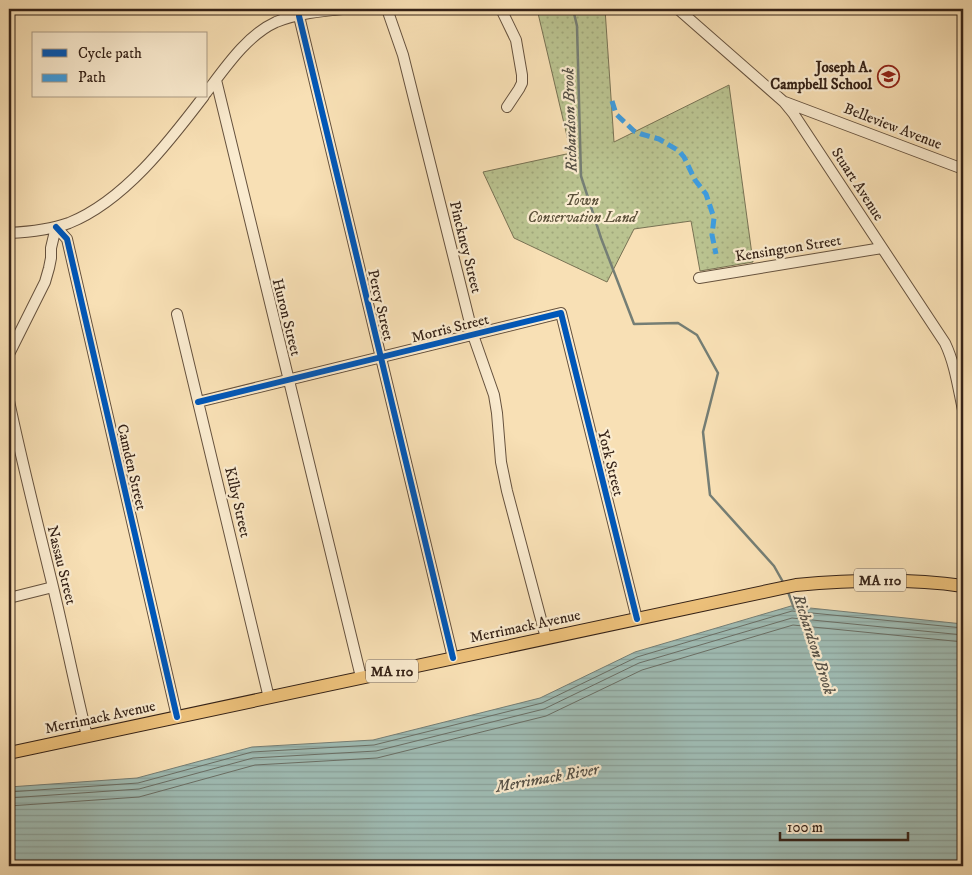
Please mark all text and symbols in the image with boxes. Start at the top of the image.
legend [32,32,208,98]
text: Cycle path [78,44,142,63]
place label: Joseph A. Campbell School [770,58,872,94]
school or university icon: Joseph A. Campbell School [876,64,900,88]
water label: Richardson Brook [558,67,582,174]
text: Path [78,68,106,87]
street label: Belleview Avenue [841,99,945,154]
street label: Stuart Avenue [827,144,888,224]
park label: Town Conservation Land [528,191,639,227]
street label: Pinckney Street [445,199,486,295]
street label: Kensington Street [734,231,843,266]
street label: Percy Street [363,268,398,343]
street label: Huron Street [268,276,305,358]
street label: Morris Street [409,310,491,347]
street label: Camden Street [112,422,151,512]
street label: York Street [593,428,628,498]
street label: Kilby Street [220,465,255,539]
street label: Nassau Street [43,524,81,607]
road number: MA 110 [854,568,906,592]
water label: Richardson Brook [788,591,840,697]
street label: Merrimack Avenue [468,605,582,648]
road number: MA 110 [366,659,418,682]
street label: Merrimack Avenue [43,696,157,739]
water label: Merrimack River [493,759,602,797]
scale bar [780,810,907,842]
text: 100 m [787,818,823,837]

